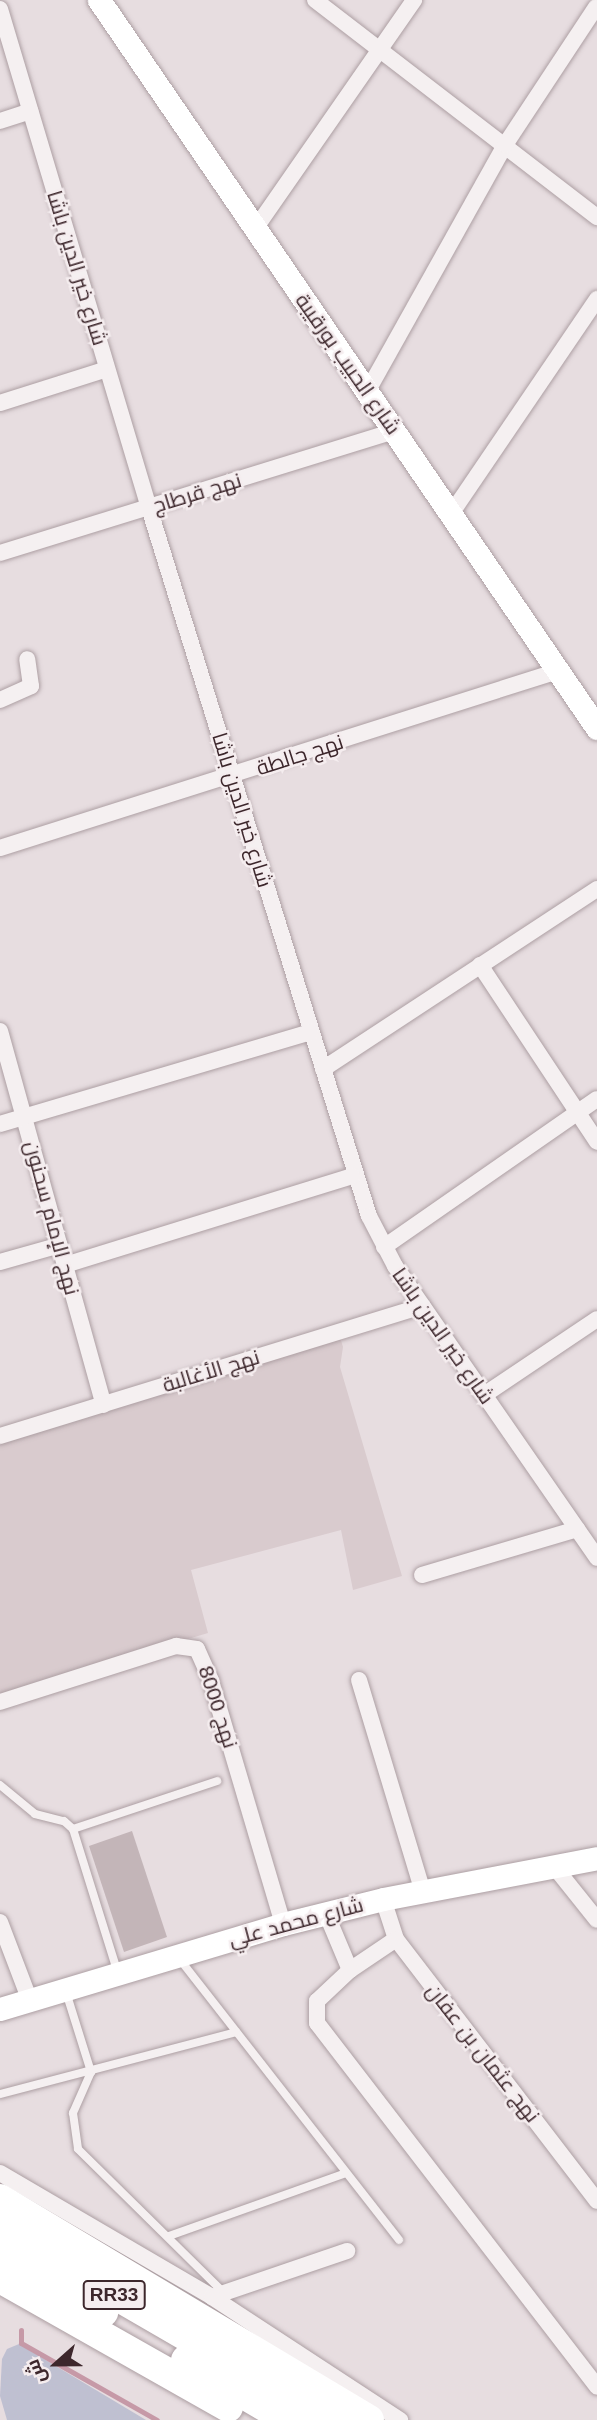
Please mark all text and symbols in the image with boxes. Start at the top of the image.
street label: شارع خير الدين باشا [41,188,113,348]
street label: شارع الحبيب بورقيبة [290,289,406,439]
street label: نهج قرطاج [150,468,244,518]
street label: نهج جالطة [253,729,347,781]
street label: شارع خير الدين باشا [206,730,278,890]
street label: نهج الإمام سحنون [19,1138,85,1298]
street label: شارع خير الدين باشا [387,1263,499,1409]
street label: نهج الأغالبة [159,1344,263,1398]
street label: نهج 8000 [193,1663,243,1751]
street label: شارع محمد علي [226,1892,366,1952]
street label: نهج عثمان بن عفان [421,1978,545,2128]
road number: RR33 [82,2280,146,2310]
north arrow [21,2329,91,2399]
text: ش [22,2357,50,2387]

